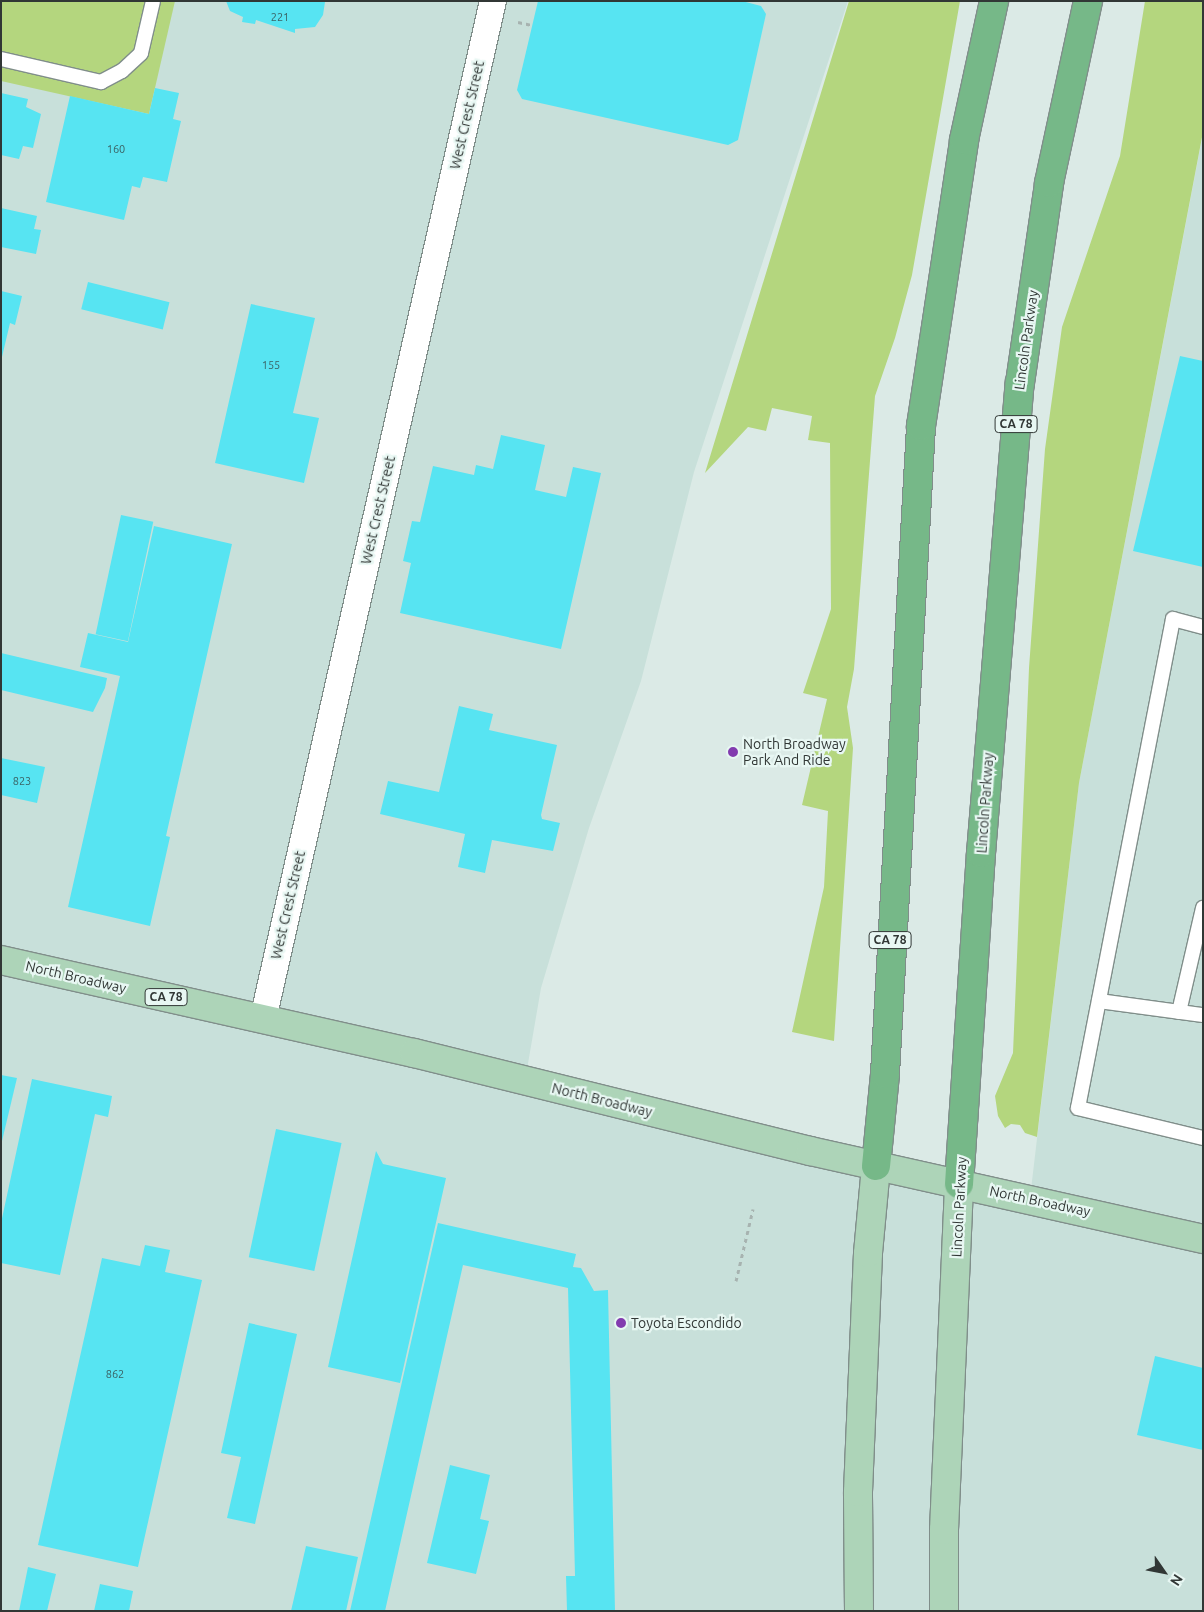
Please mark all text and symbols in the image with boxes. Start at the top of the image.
house number: 221 [271,10,289,24]
street label: West Crest Street [446,59,488,171]
house number: 160 [107,142,125,156]
street label: Lincoln Parkway [1011,289,1041,391]
house number: 155 [262,358,280,372]
road number: CA 78 [994,414,1038,434]
street label: West Crest Street [357,454,399,566]
place label: North Broadway Park And Ride [743,736,846,769]
marker: North Broadway Park And Ride [727,746,739,758]
street label: Lincoln Parkway [973,752,997,854]
house number: 823 [13,774,31,788]
street label: West Crest Street [267,849,309,961]
road number: CA 78 [868,930,912,950]
street label: North Broadway [24,957,128,997]
road number: CA 78 [144,988,188,1006]
street label: North Broadway [550,1079,654,1121]
street label: Lincoln Parkway [948,1156,970,1258]
street label: North Broadway [988,1182,1092,1220]
place label: Toyota Escondido [631,1315,742,1331]
marker: Toyota Escondido [615,1317,627,1329]
house number: 862 [106,1367,124,1381]
north arrow [1139,1547,1189,1597]
text: N [1167,1571,1186,1589]

